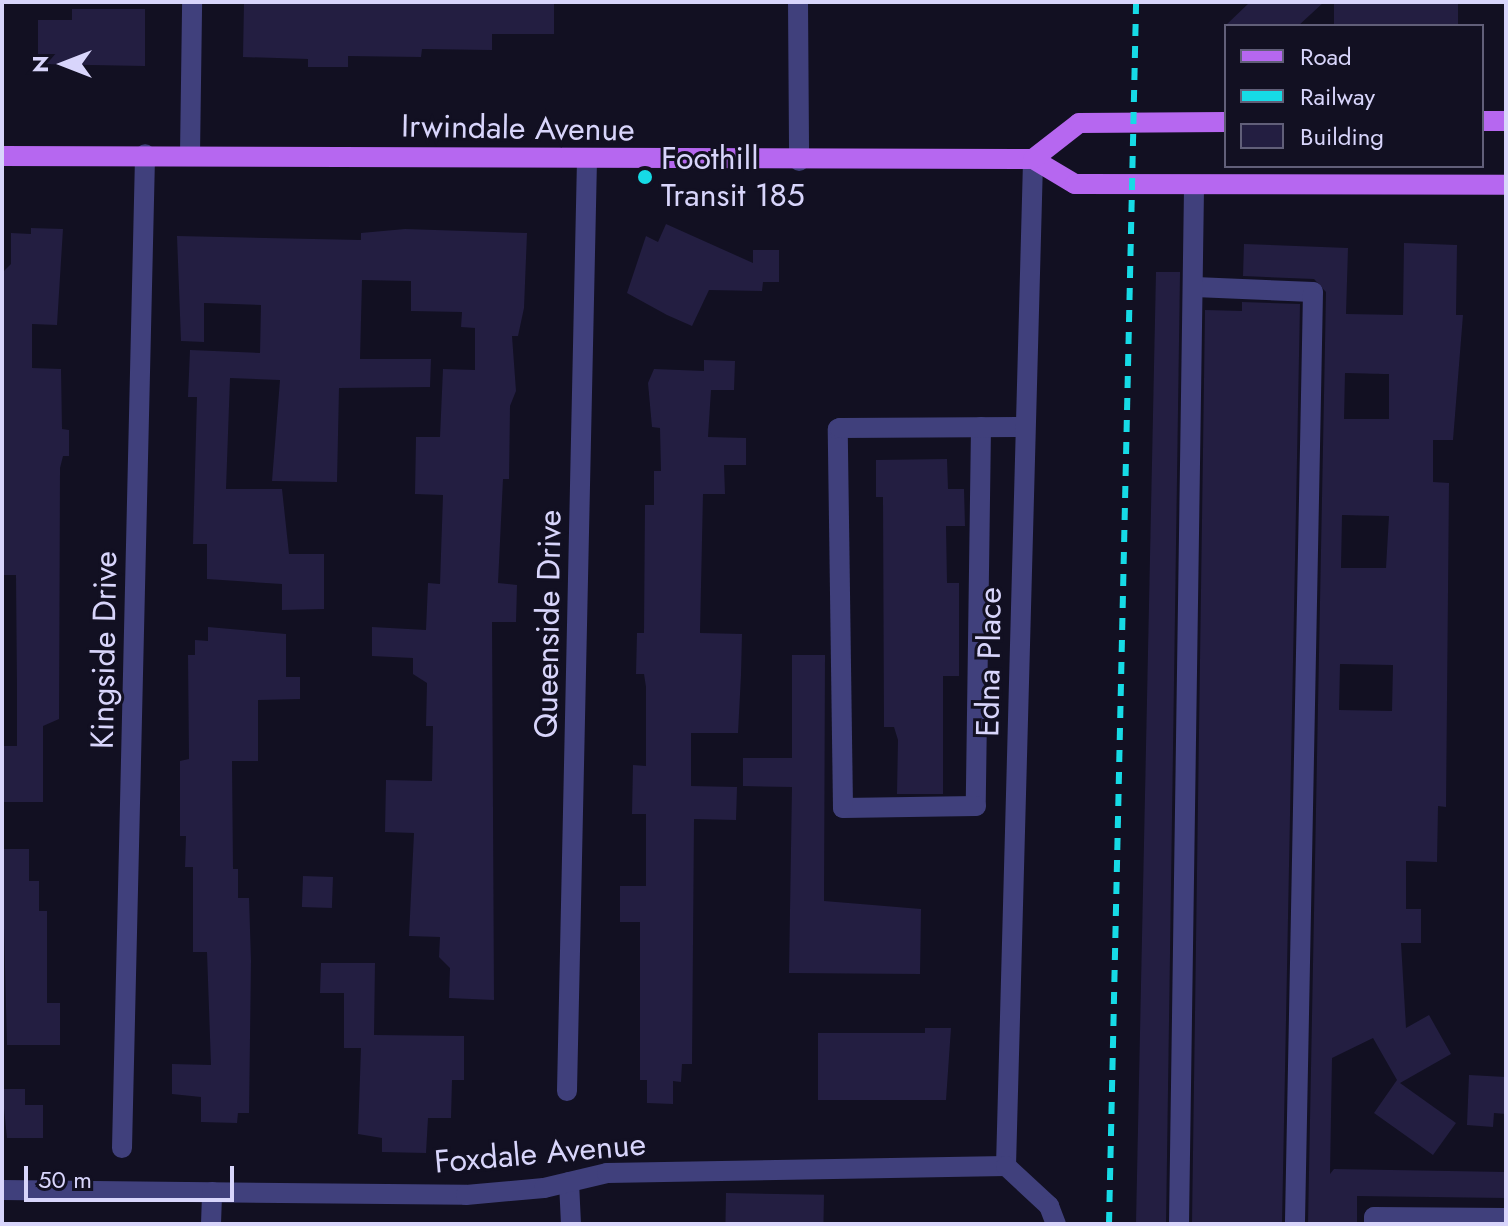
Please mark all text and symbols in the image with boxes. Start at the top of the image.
north arrow [24,24,104,104]
legend [1224,24,1484,168]
text: Road [1300,39,1352,74]
text: N [24,55,56,73]
text: Railway [1300,79,1375,114]
street label: Irwindale Avenue [401,107,635,149]
text: Building [1300,119,1384,154]
place label: Foothill Transit 185 [661,140,805,215]
marker: Foothill Transit 185 [636,168,654,186]
street label: Queenside Drive [527,509,569,739]
street label: Kingside Drive [83,551,125,749]
street label: Edna Place [968,587,1010,737]
street label: Foxdale Avenue [433,1125,647,1181]
scale bar [28,1150,238,1200]
text: 50 m [38,1162,92,1197]

